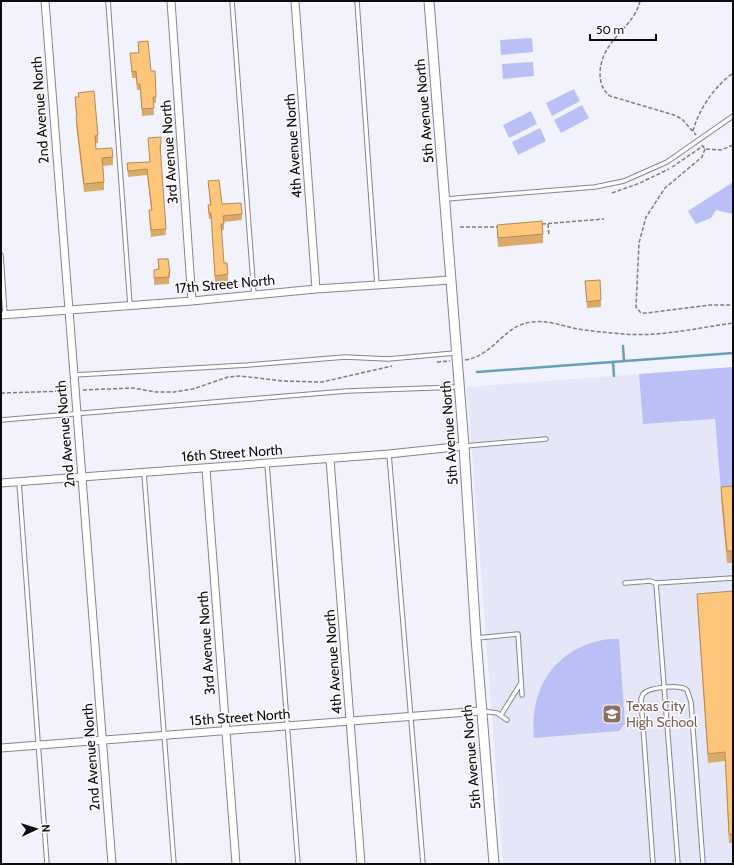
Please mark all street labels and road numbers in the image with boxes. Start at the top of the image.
street label: 2nd Avenue North [27,56,53,164]
street label: 5th Avenue North [410,58,438,164]
street label: 4th Avenue North [280,93,306,199]
street label: 3rd Avenue North [156,99,182,205]
street label: 17th Street North [174,271,276,297]
street label: 2nd Avenue North [51,380,79,488]
street label: 5th Avenue North [436,380,462,486]
street label: 16th Street North [181,440,283,466]
street label: 3rd Avenue North [193,590,219,696]
street label: 4th Avenue North [320,609,346,715]
street label: 2nd Avenue North [78,703,104,811]
street label: 5th Avenue North [457,704,485,810]
street label: 15th Street North [189,705,291,729]

